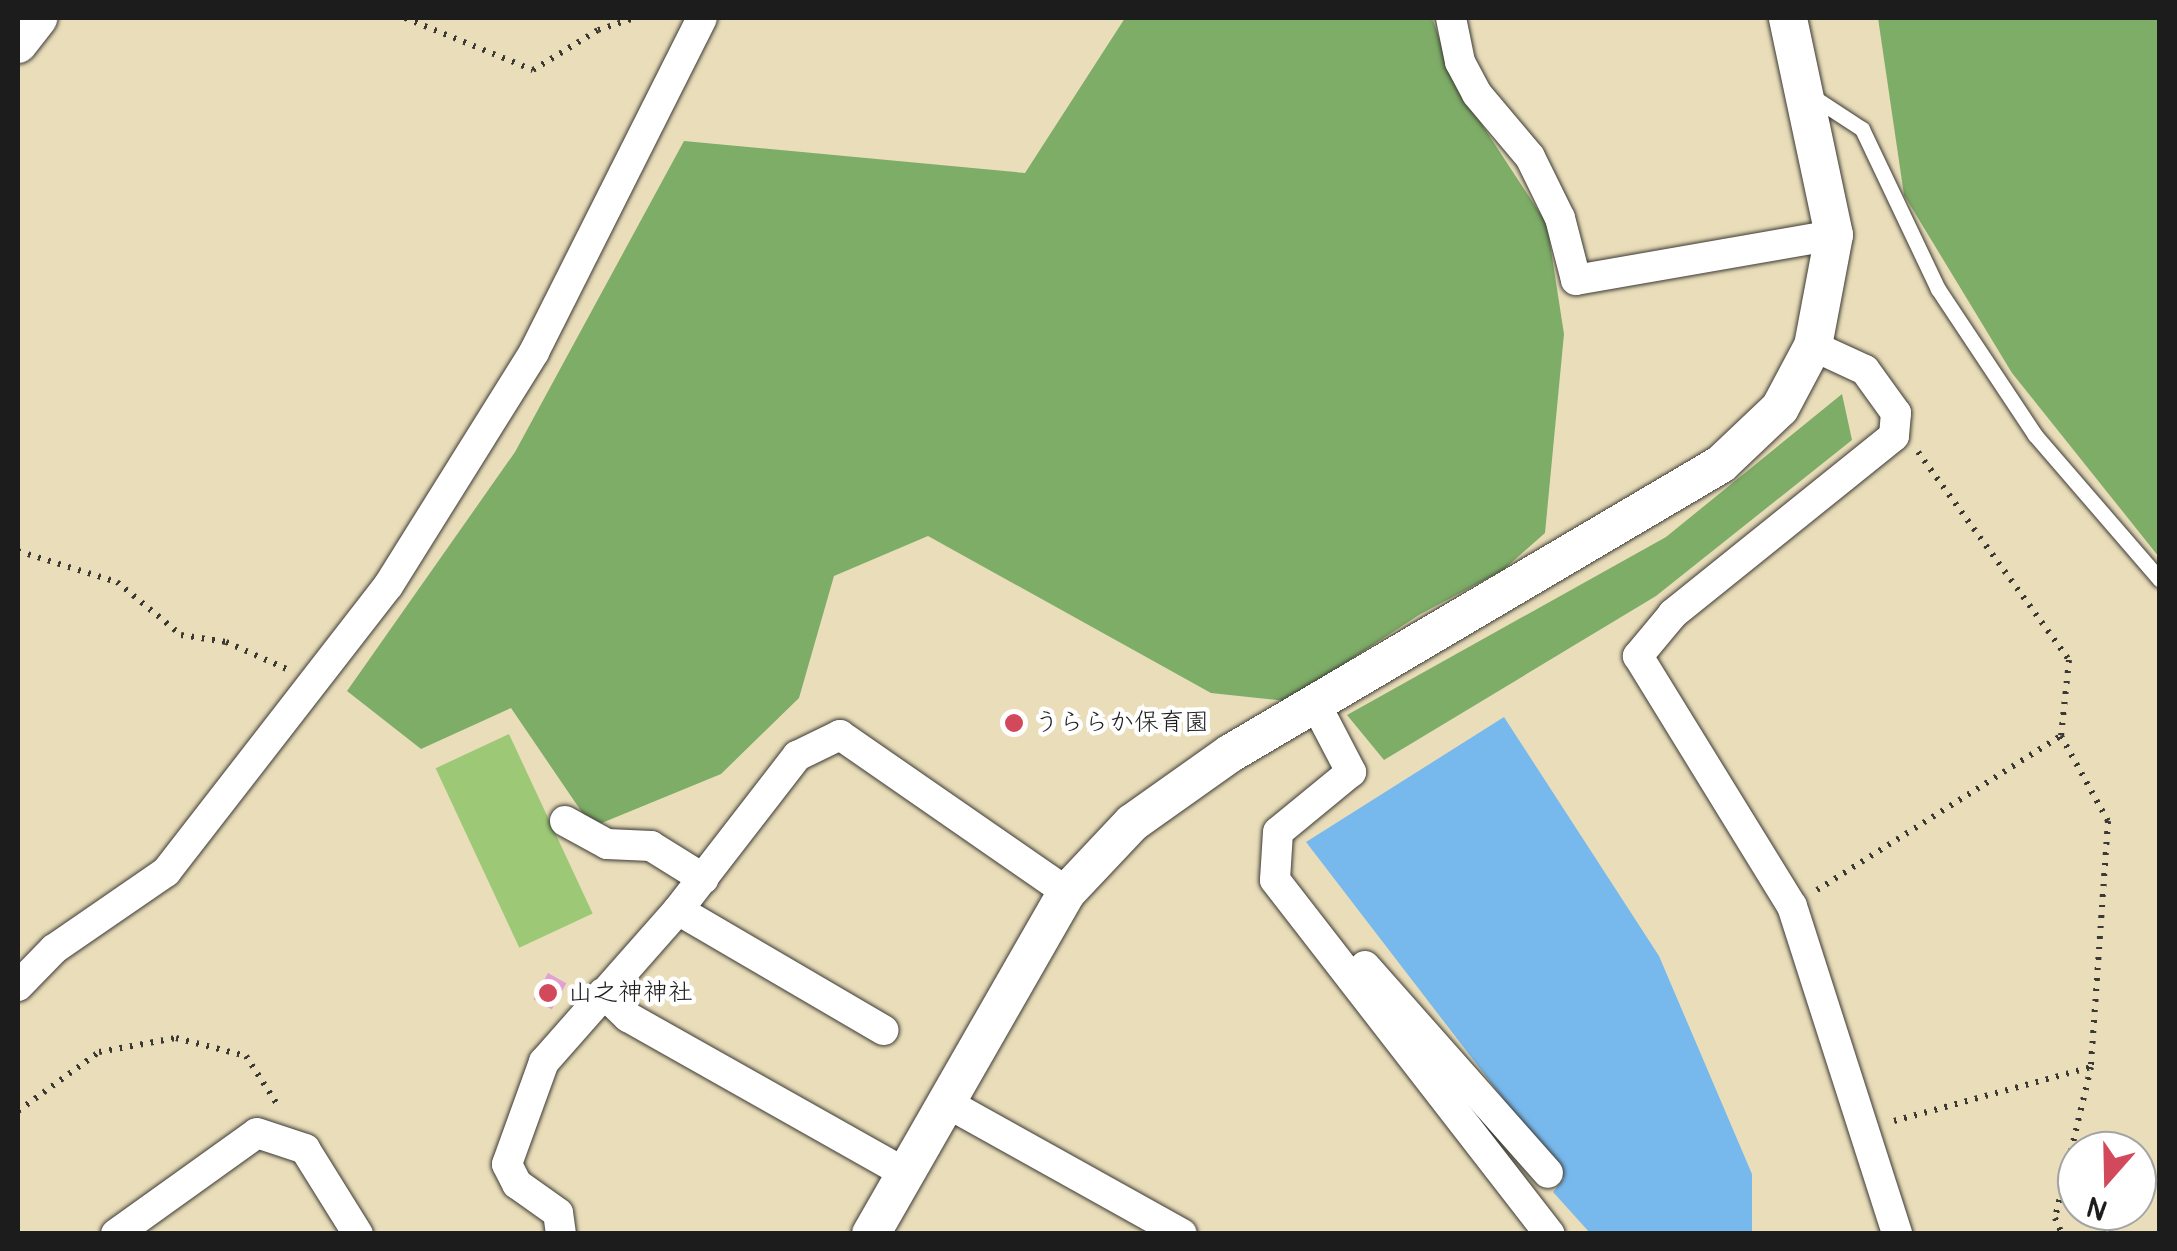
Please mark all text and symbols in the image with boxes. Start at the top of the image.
place label: うららか保育園 [1034,708,1209,738]
marker: うららか保育園 [1003,712,1025,734]
place label: 山之神神社 [568,978,693,1008]
marker: 山之神神社 [537,982,559,1004]
north arrow [2057,1131,2157,1231]
text: N [2082,1188,2112,1227]

